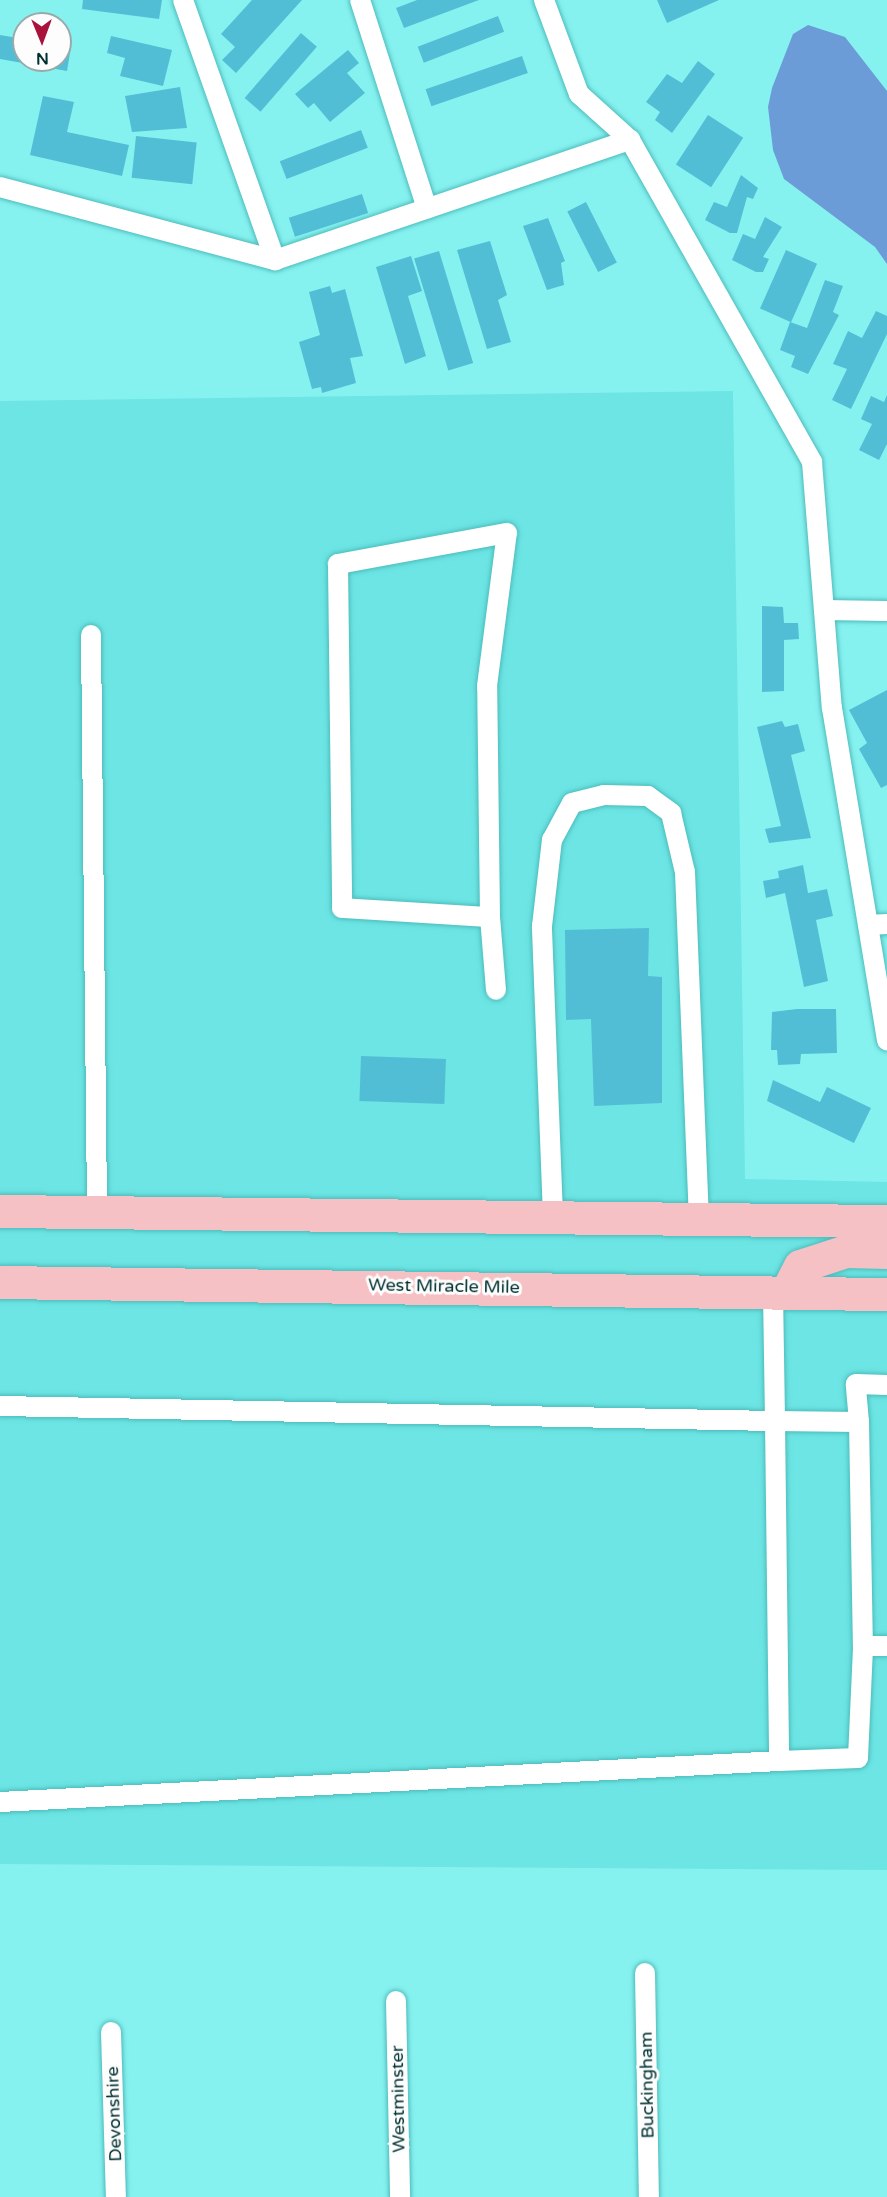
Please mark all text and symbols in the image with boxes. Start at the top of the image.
north arrow [12,12,72,72]
text: N [36,48,49,68]
street label: West Miracle Mile [368,1274,520,1298]
street label: Buckingham [635,2031,659,2139]
street label: Westminster [386,2045,410,2153]
street label: Devonshire [102,2066,126,2162]

